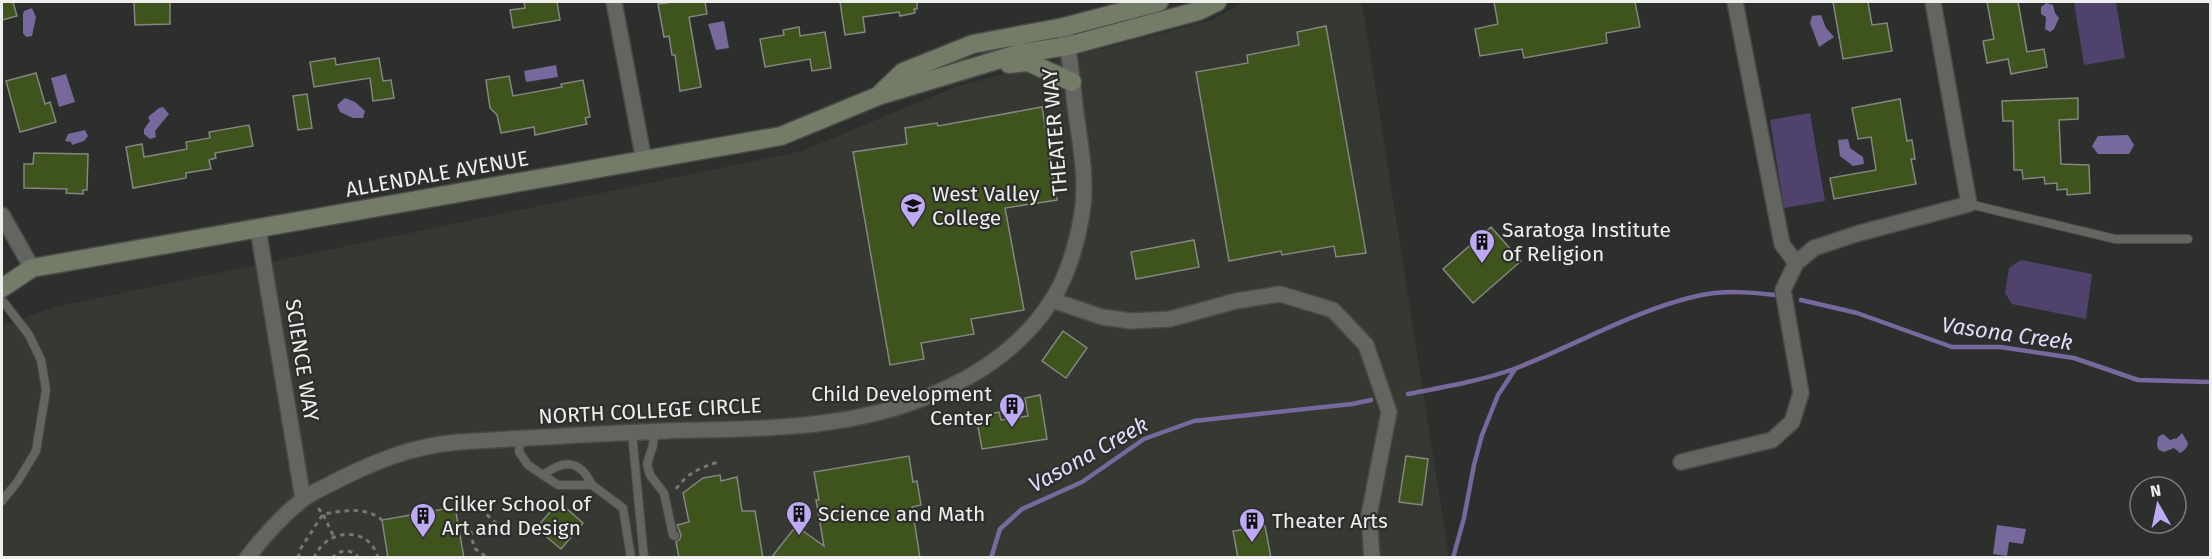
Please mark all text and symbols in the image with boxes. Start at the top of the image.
street label: THEATER WAY [1036,67,1074,197]
street label: ALLENDALE AVENUE [344,145,530,203]
place label: West Valley College [932,181,1040,231]
school or university icon: West Valley College [898,191,928,229]
place label: Saratoga Institute of Religion [1502,217,1671,267]
building icon: Saratoga Institute of Religion [1467,227,1497,265]
street label: SCIENCE WAY [280,297,325,423]
water label: Vasona Creek [1940,311,2074,356]
place label: Child Development Center [811,381,992,431]
building icon: Child Development Center [997,391,1027,429]
street label: NORTH COLLEGE CIRCLE [538,392,762,430]
water label: Vasona Creek [1024,411,1153,498]
north arrow [2128,475,2188,535]
text: N [2149,480,2162,501]
place label: Cilker School of Art and Design [442,491,593,541]
building icon: Science and Math [784,499,814,537]
building icon: Cilker School of Art and Design [408,501,438,539]
place label: Science and Math [818,501,985,527]
building icon: Theater Arts [1237,506,1267,544]
place label: Theater Arts [1272,508,1388,534]

